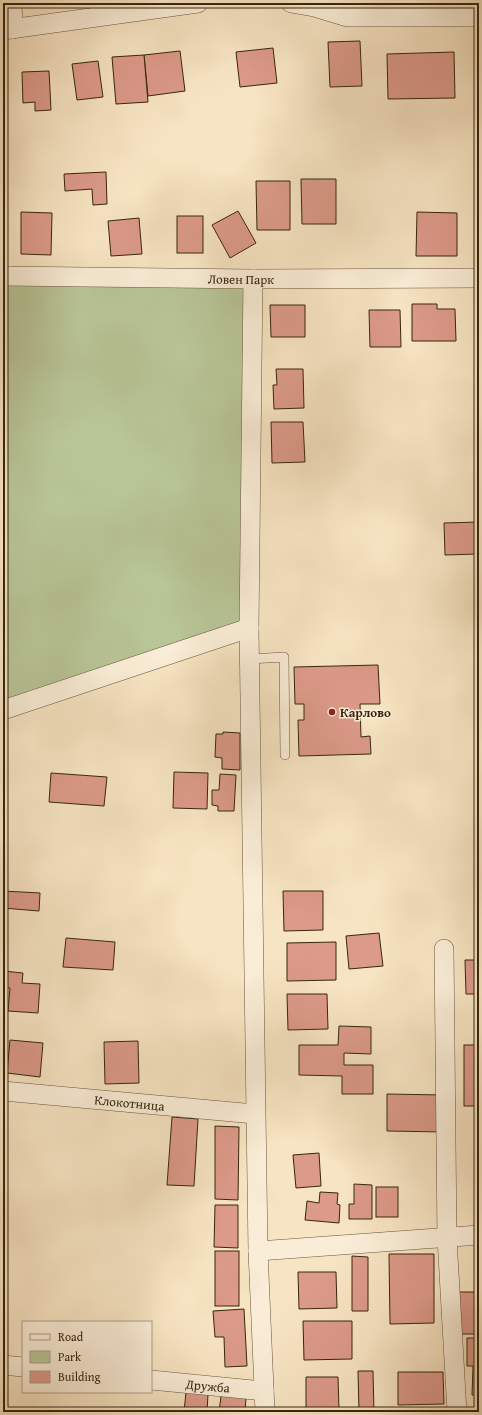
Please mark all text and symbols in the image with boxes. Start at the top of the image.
street label: Ловен Парк [208,269,274,289]
place label: Карлово [340,703,391,722]
marker: Карлово [327,707,337,717]
street label: Клокотница [94,1090,166,1116]
legend [22,1321,152,1393]
text: Road [58,1328,84,1345]
text: Park [58,1348,82,1365]
text: Building [58,1368,101,1385]
street label: Дружба [184,1374,231,1398]

